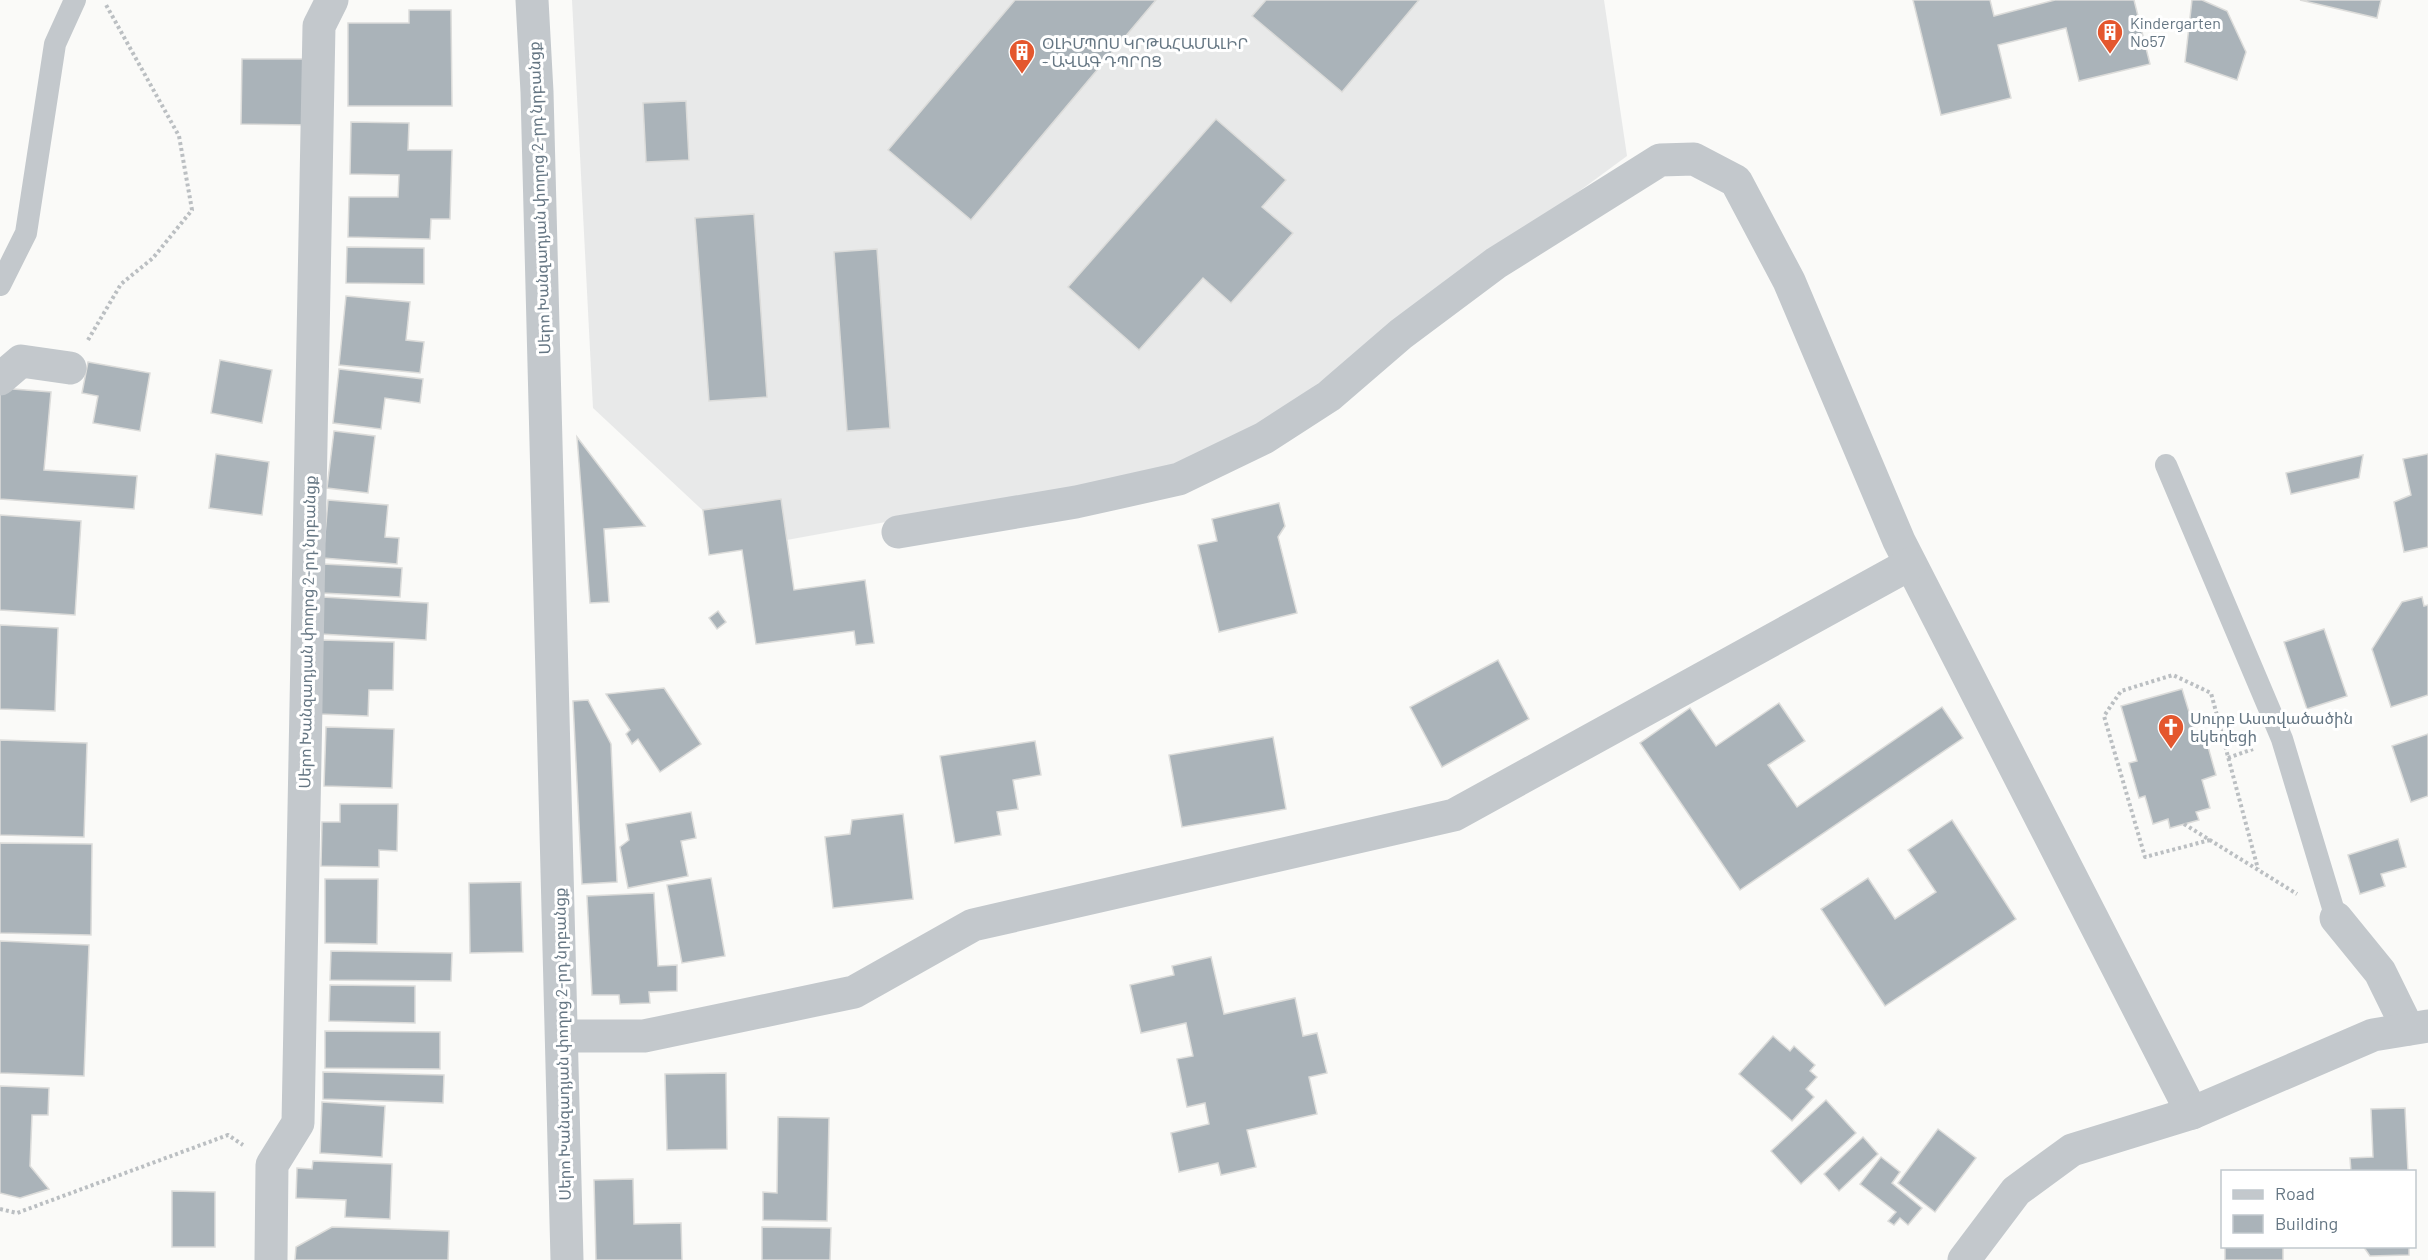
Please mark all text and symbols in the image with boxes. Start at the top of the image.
place label: Kindergarten No57 [2130,13,2221,50]
building icon: Kindergarten No57 [2095,17,2125,55]
place label: ՕԼԻՄՊՈՍ ԿՐԹԱՀԱՄԱԼԻՐ - ԱՎԱԳ ԴՊՐՈՑ [1042,33,1248,70]
building icon: ՕԼԻՄՊՈՍ ԿՐԹԱՀԱՄԱԼԻՐ - ԱՎԱԳ ԴՊՐՈՑ [1007,37,1037,75]
street label: Սերո Խանզադյան փողոց 2-րդ նրբանցք [524,41,554,355]
street label: Սերո Խանզադյան փողոց 2-րդ նրբանցք [294,475,320,789]
place label: Սուրբ Աստվածածին եկեղեցի [2190,708,2353,746]
church icon: Սուրբ Աստվածածին եկեղեցի [2156,712,2186,750]
street label: Սերո Խանզադյան փողոց 2-րդ նրբանցք [549,887,575,1201]
legend [2221,1170,2416,1248]
text: Road [2275,1182,2315,1204]
text: Building [2275,1212,2338,1234]

